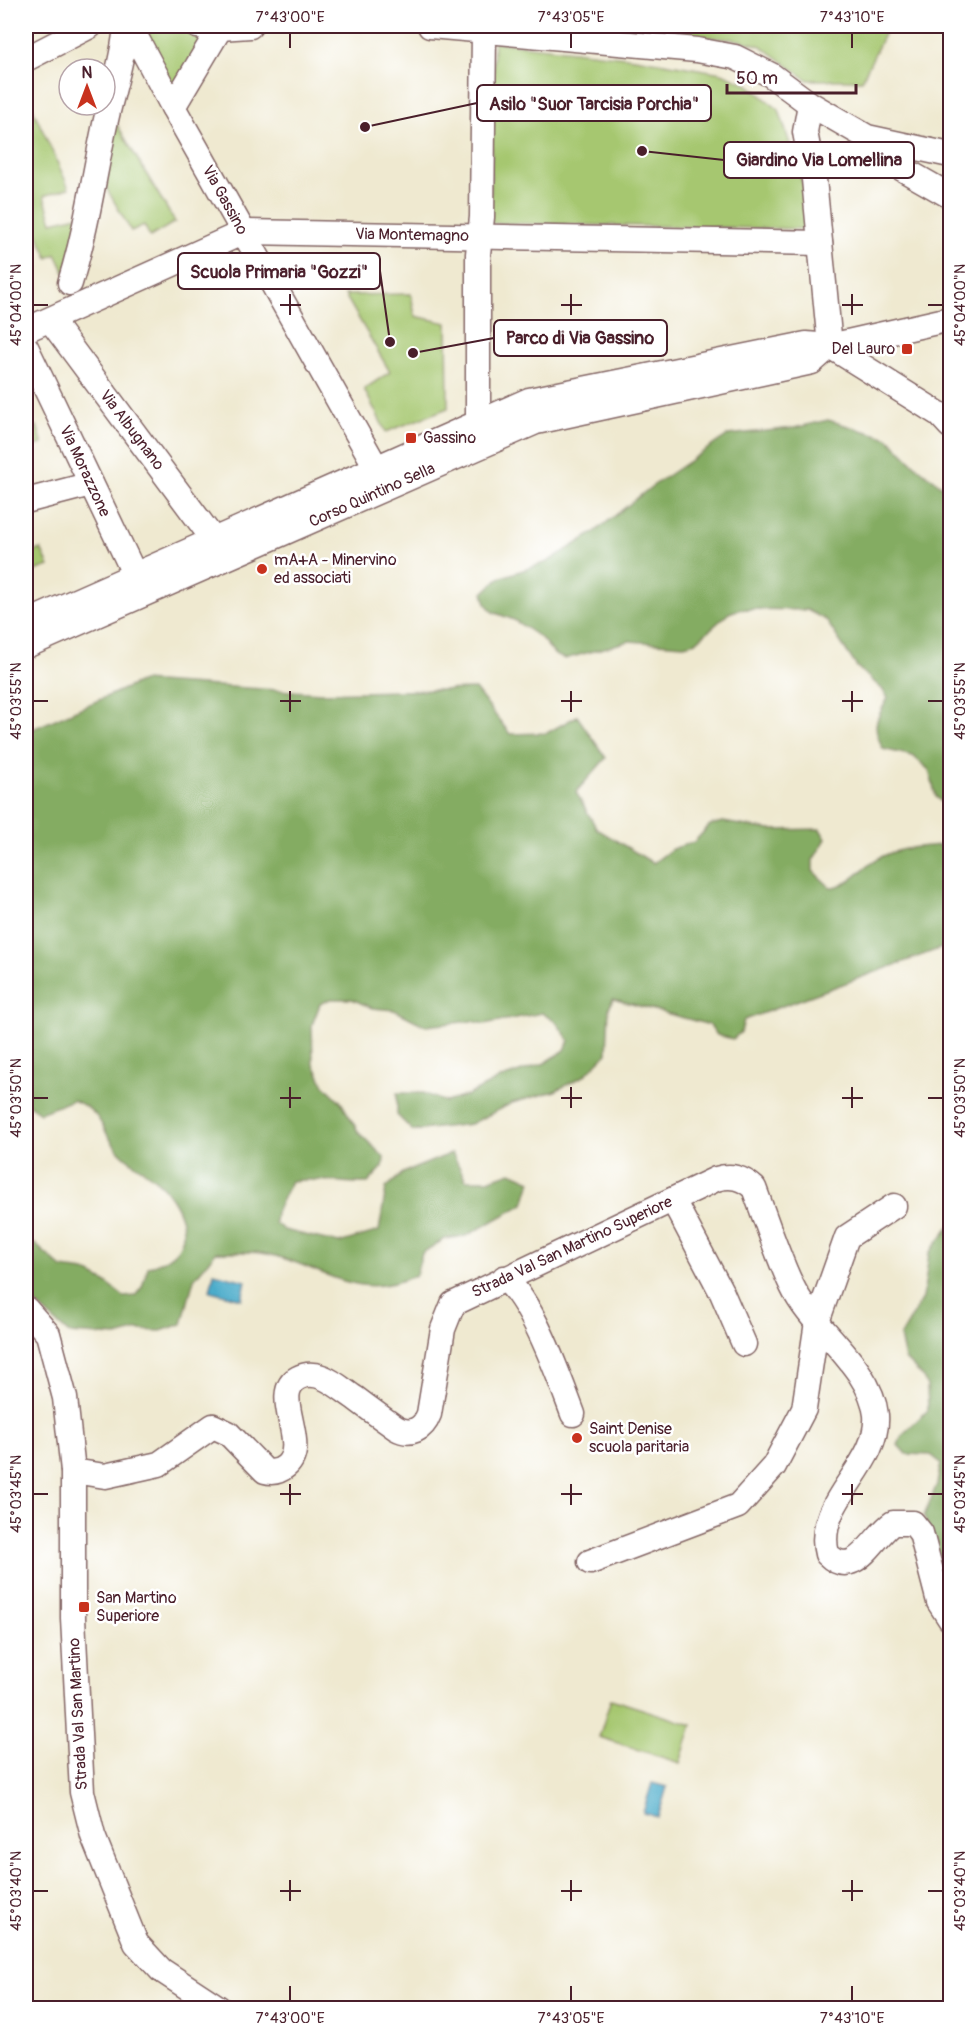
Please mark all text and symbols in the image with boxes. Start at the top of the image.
text: 7°43'00"E [256,8,325,27]
text: 7°43'05"E [538,8,605,27]
text: 7°43'10"E [820,8,884,27]
north arrow [57,57,117,117]
scale bar [727,57,856,95]
text: N [82,63,93,83]
text: 50 m [736,67,778,90]
callout: Asilo "Suor Tarcisia Porchia" [477,85,711,121]
text: Asilo "Suor Tarcisia Porchia" [489,93,699,116]
callout: Giardino Via Lomellina [724,142,914,178]
text: Giardino Via Lomellina [736,149,903,172]
street label: Via Gassino [198,162,252,239]
street label: Via Montemagno [355,224,470,246]
callout: Scuola Primaria "Gozzi" [178,253,380,289]
text: Scuola Primaria "Gozzi" [190,261,368,284]
text: 45°04'00"N [7,264,26,346]
text: 45°04'00"N [951,264,970,346]
callout: Parco di Via Gassino [494,320,667,356]
text: Parco di Via Gassino [506,327,655,350]
place label: Del Lauro [832,339,895,359]
marker: Del Lauro [900,342,914,356]
street label: Via Albugnano [95,386,169,474]
street label: Via Morazzone [55,422,115,520]
place label: Gassino [423,428,476,448]
marker: Gassino [404,431,418,445]
street label: Corso Quintino Sella [306,458,438,532]
place label: mA+A - Minervino ed associati [274,550,397,588]
marker: mA+A - Minervino ed associati [255,562,269,576]
text: 45°03'55"N [7,662,26,740]
text: 45°03'55"N [951,662,970,740]
text: 45°03'50"N [7,1058,26,1138]
text: 45°03'50"N [951,1058,970,1138]
street label: Strada Val San Martino Superiore [468,1192,676,1302]
place label: Saint Denise scuola paritaria [589,1419,689,1457]
marker: Saint Denise scuola paritaria [570,1431,584,1445]
text: 45°03'45"N [7,1455,26,1533]
text: 45°03'45"N [951,1455,970,1533]
place label: San Martino Superiore [96,1588,177,1626]
marker: San Martino Superiore [77,1600,91,1614]
street label: Strada Val San Martino [64,1637,92,1791]
text: 45°03'40"N [7,1851,26,1931]
text: 45°03'40"N [951,1851,970,1931]
text: 7°43'00"E [256,2009,325,2028]
text: 7°43'05"E [538,2009,605,2028]
text: 7°43'10"E [820,2009,884,2028]

